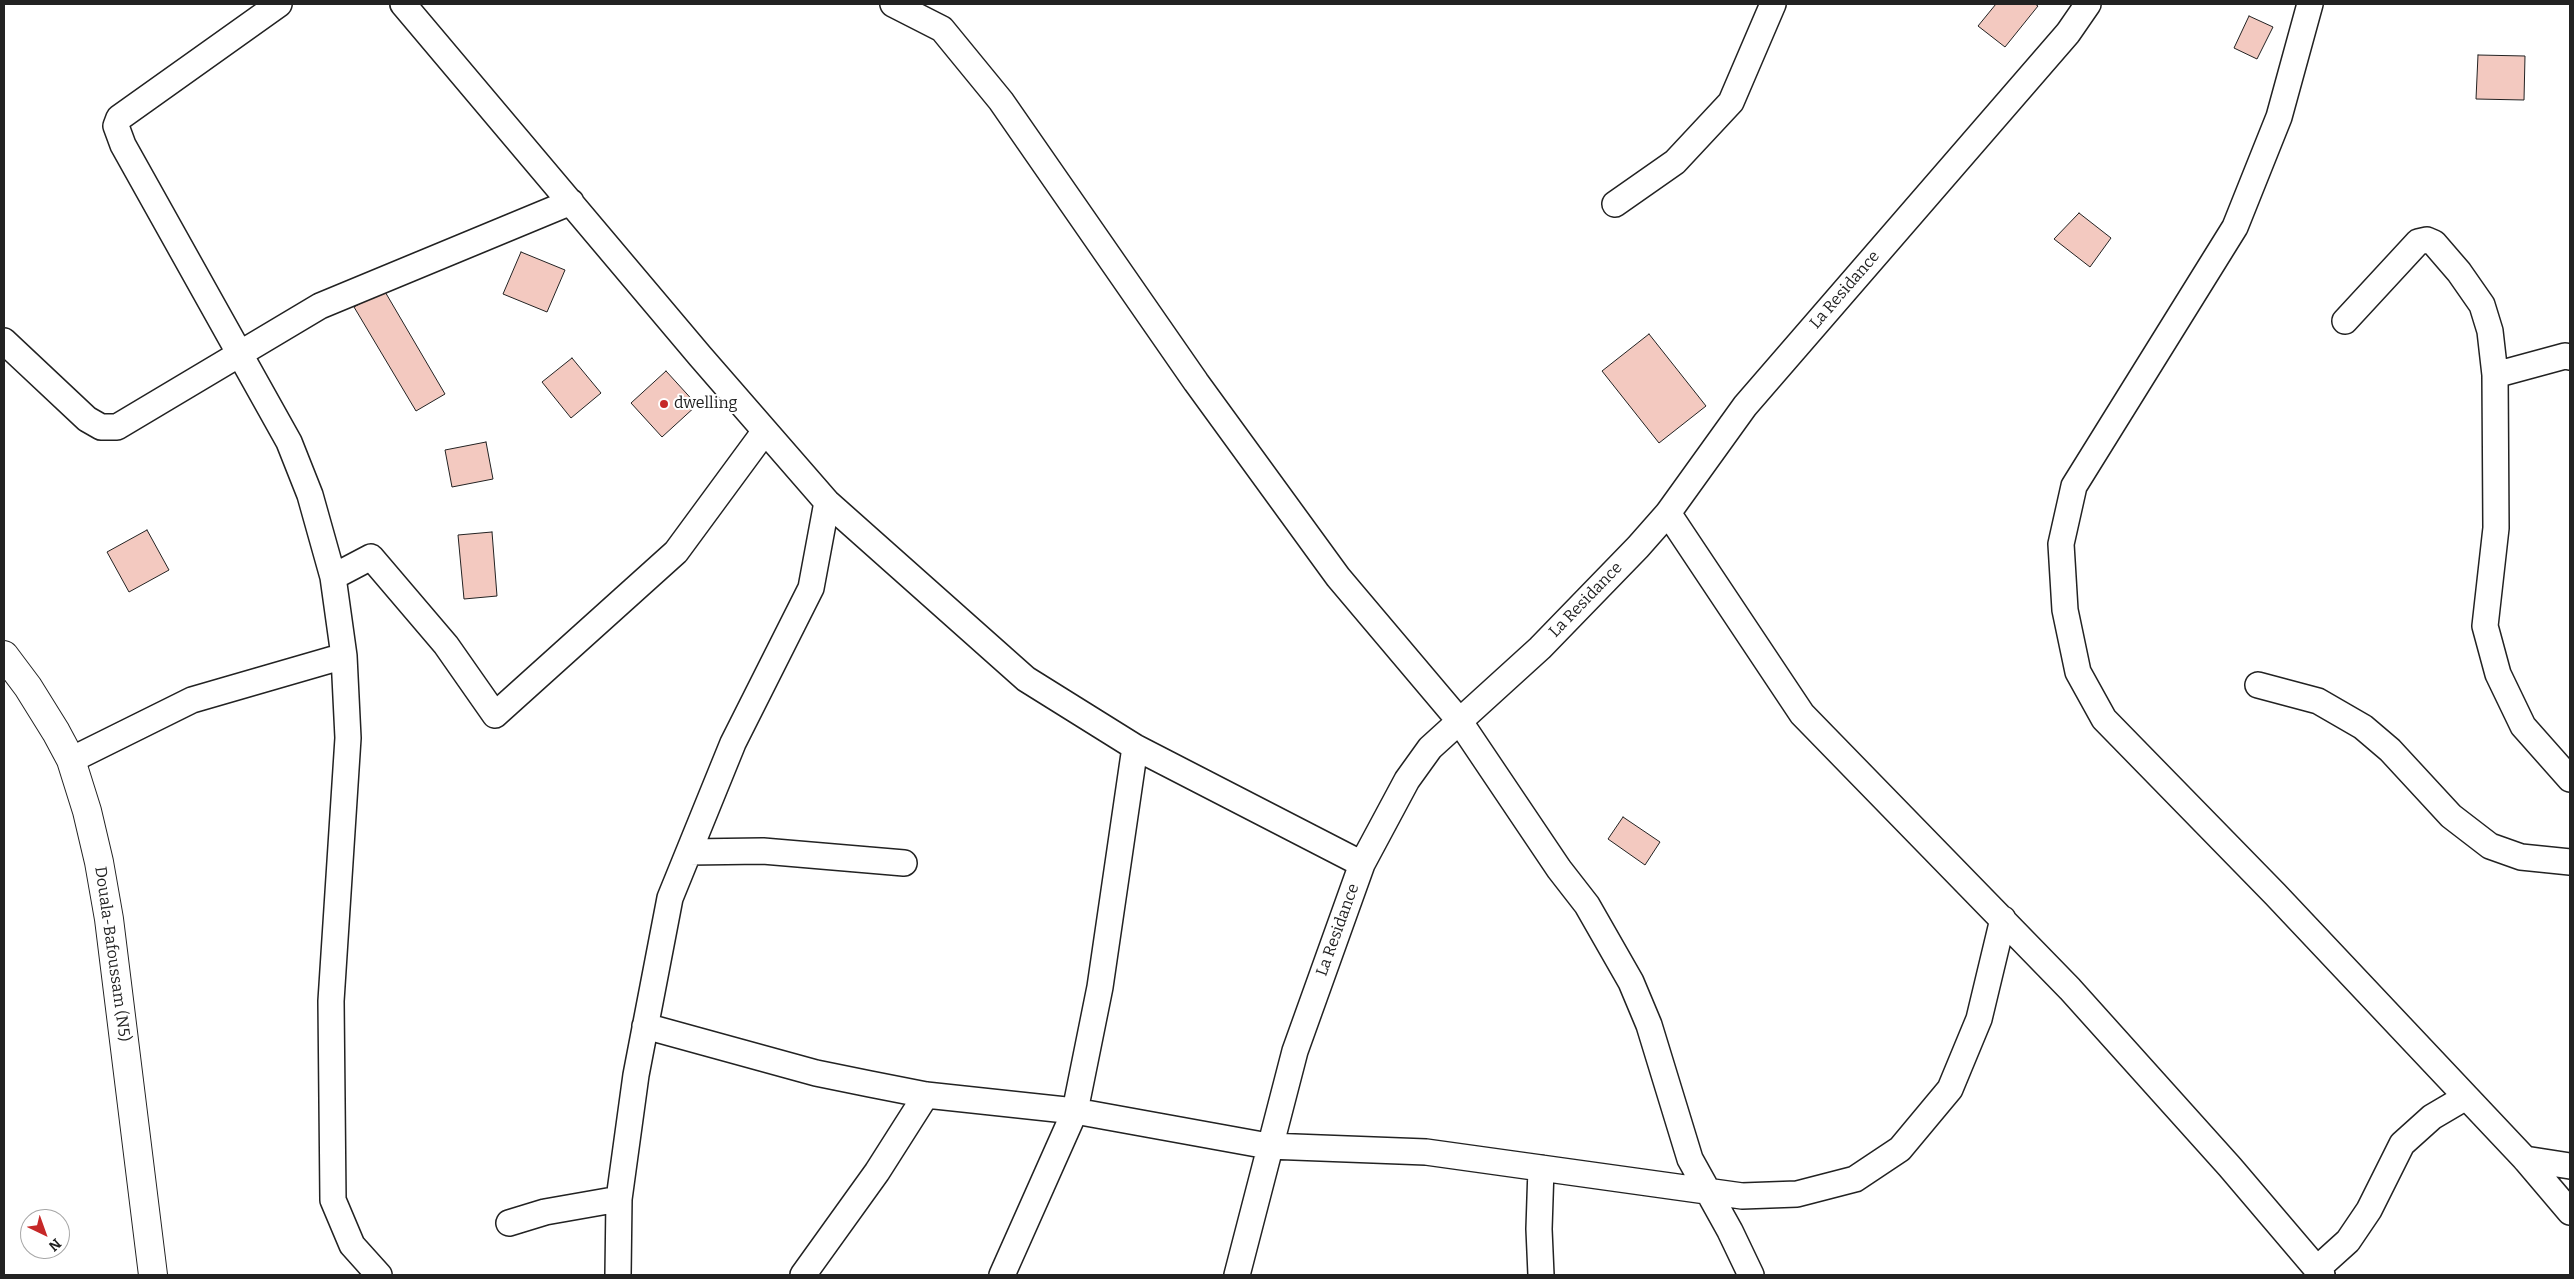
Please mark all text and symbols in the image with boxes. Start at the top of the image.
street label: La Residance [1806,247,1884,333]
place label: dwelling [674,394,737,414]
marker: dwelling [658,398,670,410]
street label: La Residance [1545,559,1627,641]
street label: Douala-Bafoussam (N5) [90,865,134,1043]
street label: La Residance [1312,881,1364,979]
north arrow [20,1209,70,1259]
text: N [45,1235,64,1255]

